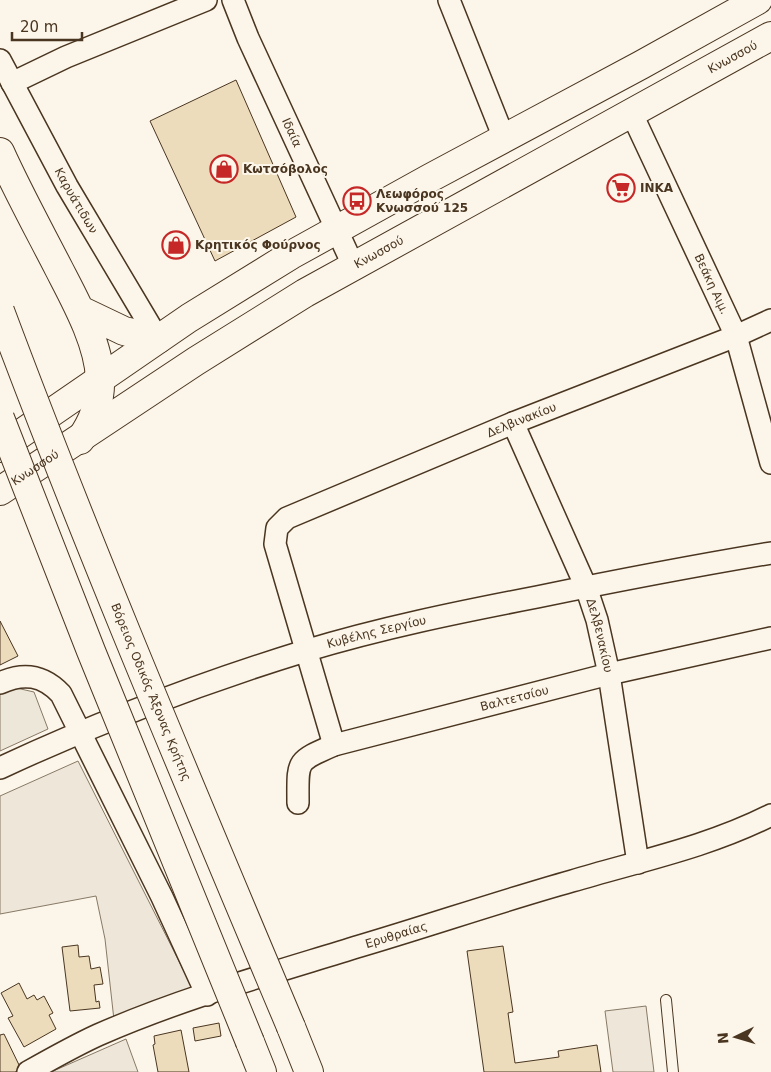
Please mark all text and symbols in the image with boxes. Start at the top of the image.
scale bar [12,10,82,42]
text: 20 m [20,18,58,36]
street label: Κνωσσού [706,38,760,76]
street label: Ιδαία [279,116,305,150]
shop icon: Κωτσόβολος [209,154,239,184]
place label: Κωτσόβολος [243,162,328,176]
street label: Καρυάτιδων [52,165,101,236]
supermarket icon: ΙΝΚΑ [606,173,636,203]
place label: ΙΝΚΑ [640,181,674,195]
bus stop icon: Λεωφόρος Κνωσσού 125 [342,186,372,216]
place label: Λεωφόρος Κνωσσού 125 [376,187,468,215]
shop icon: Κρητικός Φούρνος [161,230,191,260]
street label: Κνωσσού [352,233,406,271]
place label: Κρητικός Φούρνος [195,238,321,252]
street label: Βεάκη Αιμ. [692,252,732,316]
street label: Δελβινακίου [485,400,558,440]
street label: Κνωσσού [9,447,61,489]
street label: Δελβενακίου [583,597,615,674]
street label: Βόρειος Οδικός Άξονας Κρήτης [108,601,194,783]
street label: Κυβέλης Σεργίου [325,613,428,651]
street label: Βαλτετσίου [479,683,550,714]
street label: Ερυθραίας [364,919,429,951]
north arrow [711,1012,761,1062]
text: N [715,1032,732,1045]

